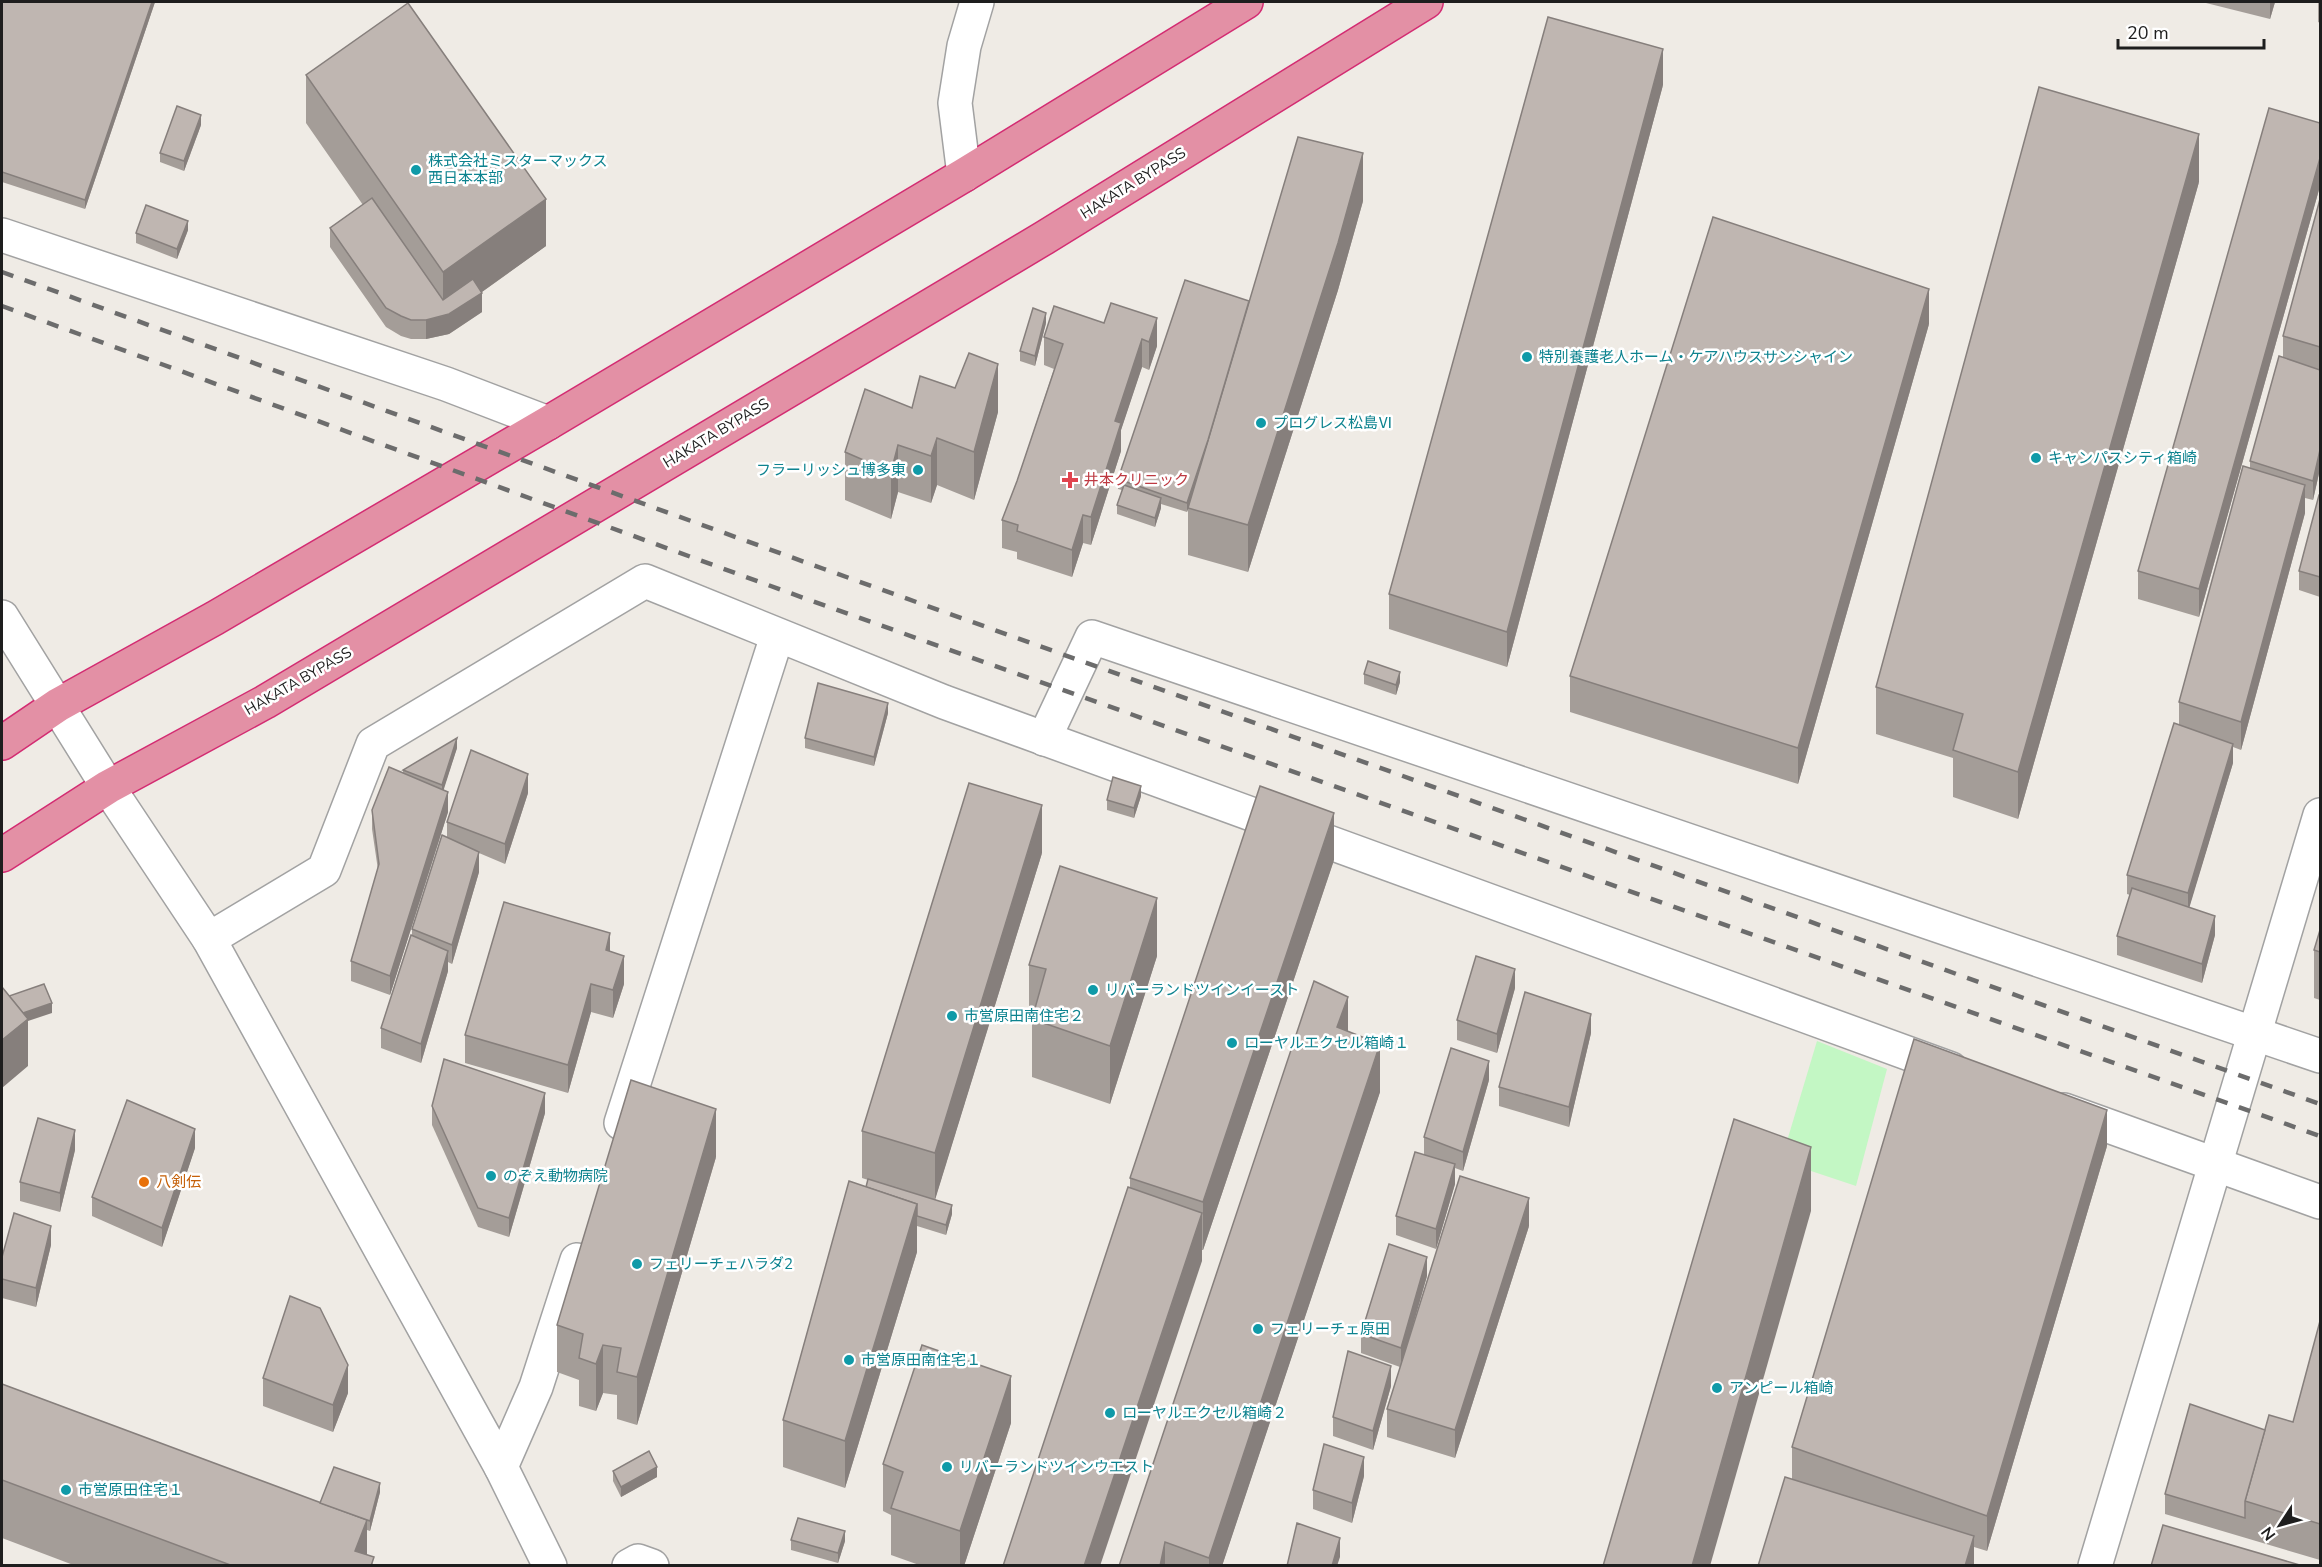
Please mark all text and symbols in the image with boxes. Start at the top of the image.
scale bar [2118,12,2264,50]
text: 20 m [2127,21,2169,45]
street label: HAKATA BYPASS [1077,143,1189,223]
place label: 株式会社ミスターマックス 西日本本部 [428,151,608,188]
marker: 株式会社ミスターマックス 西日本本部 [409,163,423,177]
place label: 特別養護老人ホーム・ケアハウスサンシャイン [1539,347,1853,367]
marker: 特別養護老人ホーム・ケアハウスサンシャイン [1520,350,1534,364]
street label: HAKATA BYPASS [659,393,773,473]
place label: プログレス松島Ⅵ [1273,413,1393,433]
marker: プログレス松島Ⅵ [1254,416,1268,430]
place label: キャンパスシティ箱崎 [2048,448,2197,468]
marker: キャンパスシティ箱崎 [2029,451,2043,465]
place label: フラーリッシュ博多東 [756,460,906,480]
marker: フラーリッシュ博多東 [911,463,925,477]
place label: 井本クリニック [1084,470,1189,490]
marker: 井本クリニック [1061,471,1079,489]
street label: HAKATA BYPASS [241,642,355,720]
place label: リバーランドツインイースト [1105,980,1299,1000]
marker: リバーランドツインイースト [1086,983,1100,997]
place label: 市営原田南住宅２ [964,1006,1084,1026]
marker: 市営原田南住宅２ [945,1009,959,1023]
place label: ローヤルエクセル箱崎１ [1244,1033,1409,1053]
marker: ローヤルエクセル箱崎１ [1225,1036,1239,1050]
place label: のぞえ動物病院 [503,1166,608,1186]
marker: のぞえ動物病院 [484,1169,498,1183]
place label: 八剣伝 [156,1172,201,1192]
marker: 八剣伝 [137,1175,151,1189]
place label: フェリーチェハラダ2 [649,1254,793,1274]
marker: フェリーチェハラダ2 [630,1257,644,1271]
place label: フェリーチェ原田 [1270,1319,1390,1339]
marker: フェリーチェ原田 [1251,1322,1265,1336]
place label: 市営原田南住宅１ [861,1350,981,1370]
marker: 市営原田南住宅１ [842,1353,856,1367]
place label: アンピール箱崎 [1729,1378,1833,1398]
marker: アンピール箱崎 [1710,1381,1724,1395]
place label: ローヤルエクセル箱崎２ [1122,1403,1287,1423]
marker: ローヤルエクセル箱崎２ [1103,1406,1117,1420]
place label: リバーランドツインウエスト [959,1457,1154,1477]
marker: リバーランドツインウエスト [940,1460,954,1474]
place label: 市営原田住宅１ [78,1480,183,1500]
marker: 市営原田住宅１ [59,1483,73,1497]
north arrow [2250,1495,2310,1555]
text: N [2256,1522,2281,1545]

